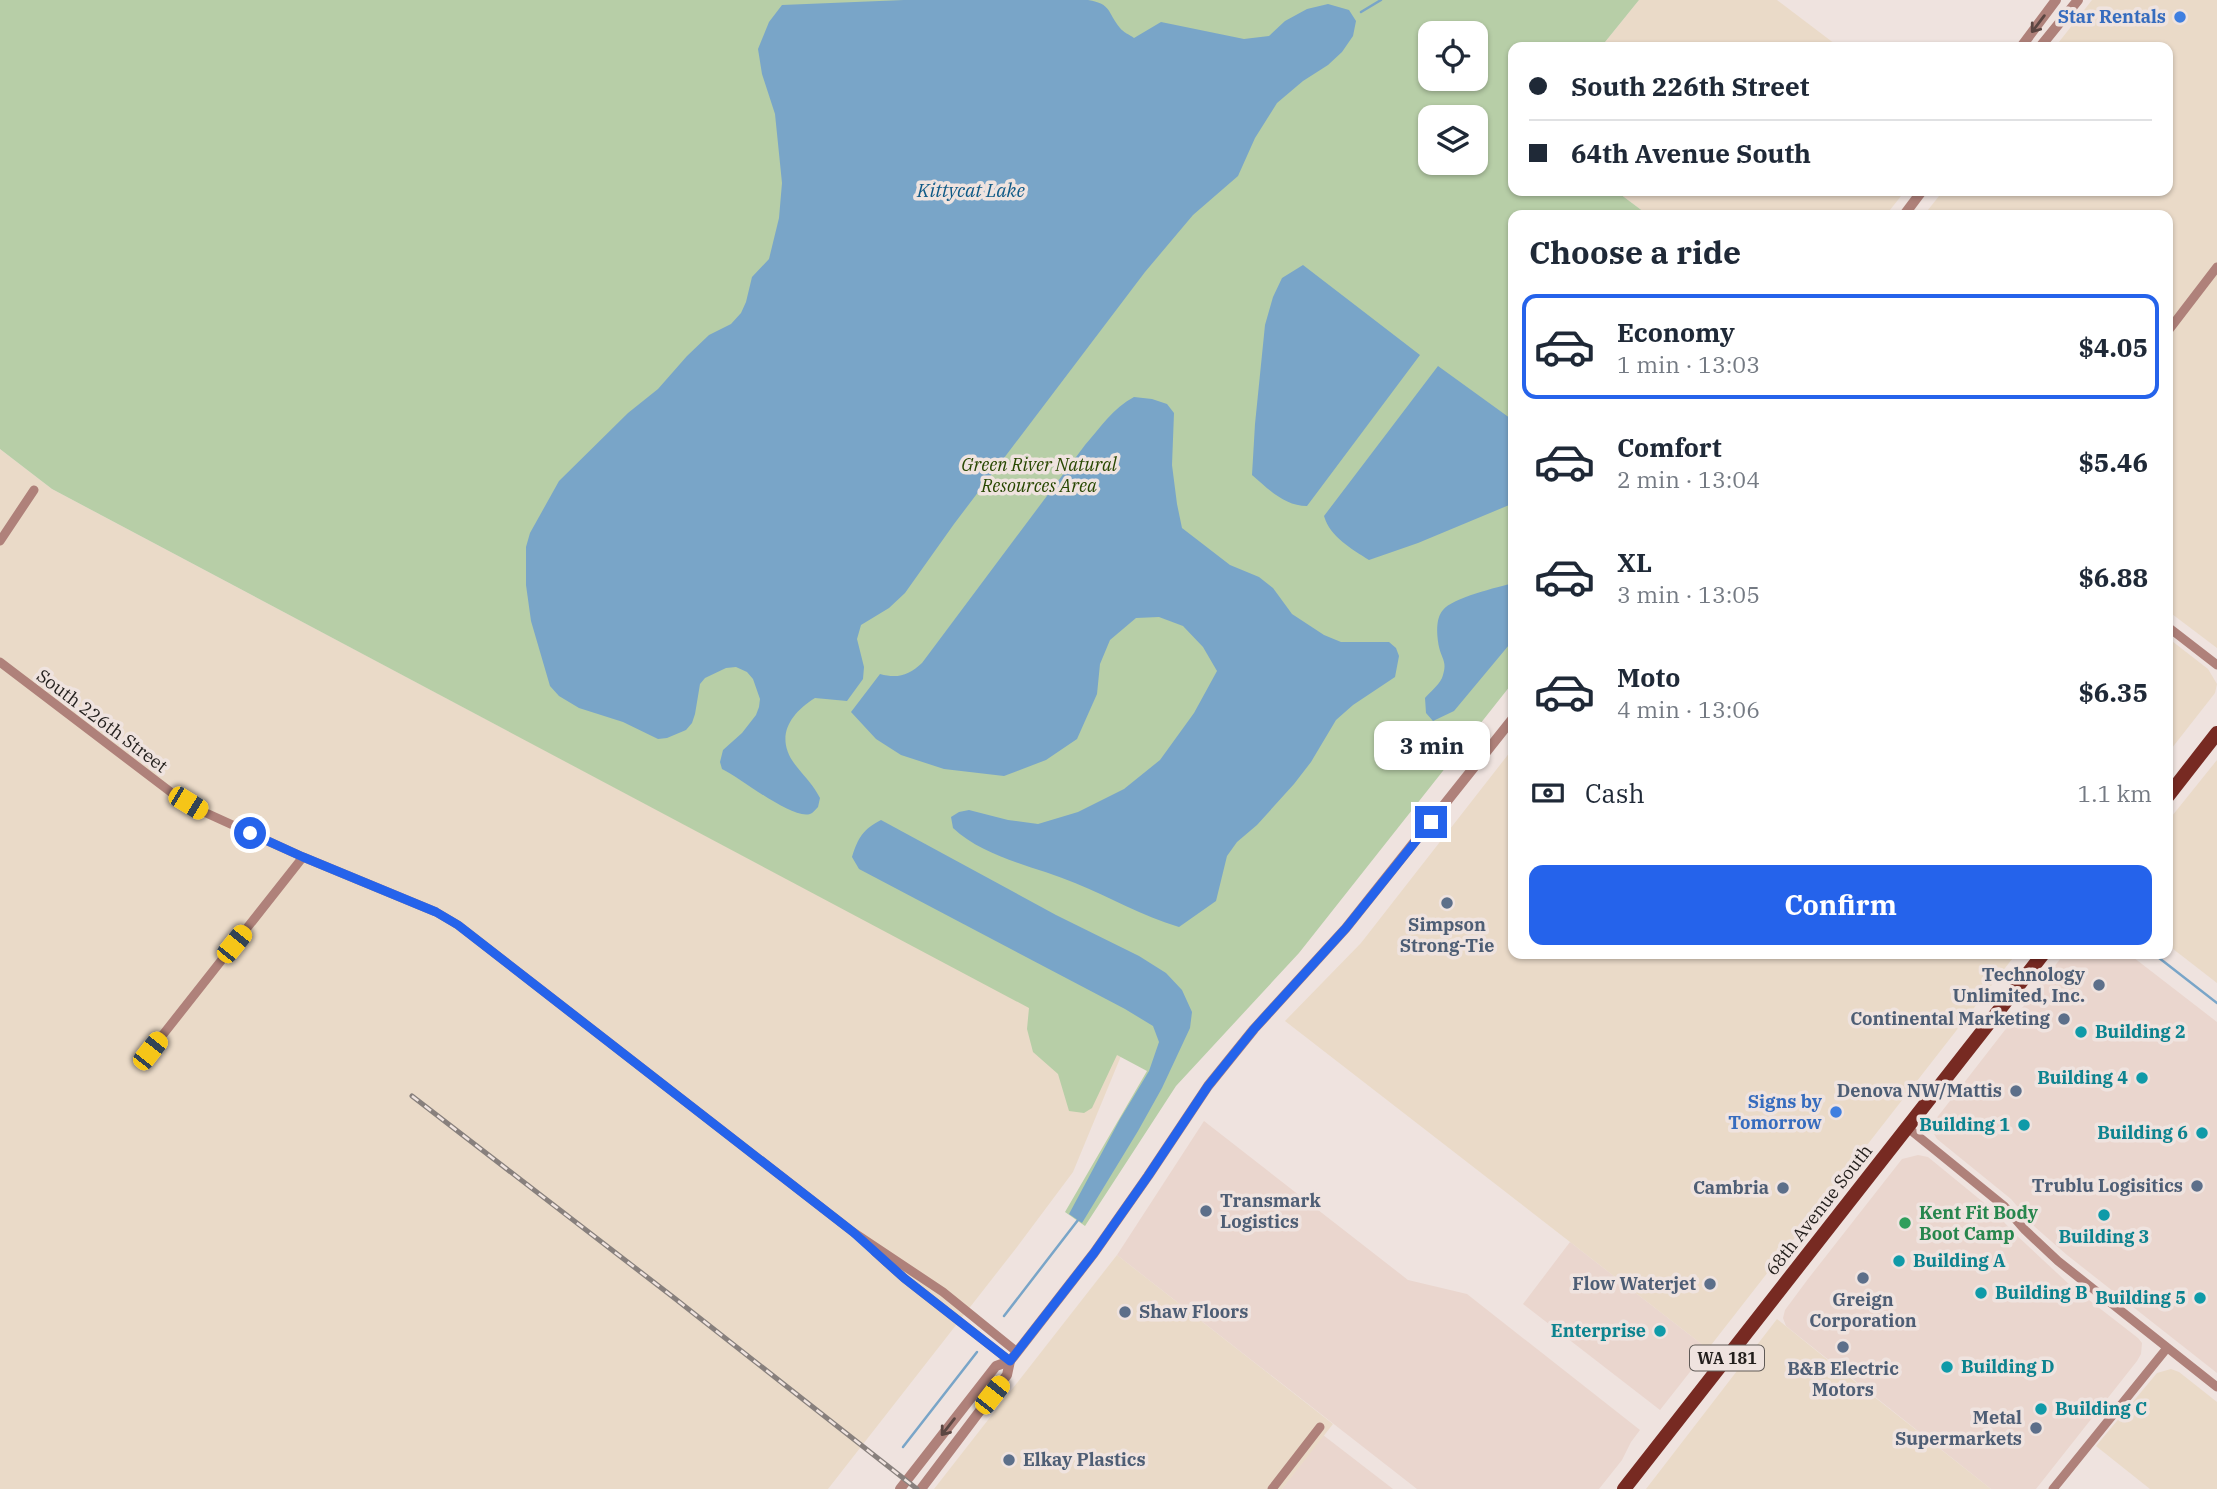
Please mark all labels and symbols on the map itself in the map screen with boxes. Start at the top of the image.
place label: Star Rentals [2058,5,2166,28]
marker: Star Rentals [2172,9,2188,25]
one-way arrow [2031,14,2046,32]
water label: Kittycat Lake [916,178,1026,202]
park label: Green River Natural Resources Area [961,453,1118,497]
street label: South 226th Street [32,664,172,777]
callout: 3 min [1373,720,1489,770]
car [165,783,212,823]
route end [1415,806,1447,838]
route start [234,817,266,849]
marker: Simpson Strong-Tie [1439,895,1455,911]
place label: Simpson Strong-Tie [1400,913,1494,957]
car [213,921,256,967]
place label: Technology Unlimited, Inc. [1952,963,2086,1007]
marker: Technology Unlimited, Inc. [2091,977,2107,993]
place label: Continental Marketing [1850,1007,2051,1030]
marker: Continental Marketing [2056,1011,2072,1027]
place label: Building 2 [2095,1020,2186,1043]
marker: Building 2 [2073,1024,2089,1040]
car [129,1028,172,1074]
place label: Building 4 [2037,1066,2128,1089]
marker: Building 4 [2134,1070,2150,1086]
place label: Denova NW/Mattis [1837,1079,2002,1102]
marker: Denova NW/Mattis [2008,1083,2024,1099]
place label: Signs by Tomorrow [1728,1090,1823,1134]
marker: Signs by Tomorrow [1828,1104,1844,1120]
place label: Building 1 [1919,1113,2010,1136]
marker: Building 1 [2016,1117,2032,1133]
place label: Building 6 [2097,1121,2188,1144]
marker: Building 6 [2194,1125,2210,1141]
street label: 68th Avenue South [1760,1139,1877,1280]
place label: Trublu Logisitics [2032,1174,2183,1197]
place label: Cambria [1693,1176,1769,1199]
marker: Trublu Logisitics [2189,1178,2205,1194]
marker: Cambria [1775,1180,1791,1196]
place label: Transmark Logistics [1220,1189,1321,1233]
place label: Kent Fit Body Boot Camp [1919,1201,2039,1245]
marker: Transmark Logistics [1198,1203,1214,1219]
marker: Building 3 [2096,1207,2112,1223]
marker: Kent Fit Body Boot Camp [1897,1215,1913,1231]
place label: Building 3 [2059,1225,2149,1248]
place label: Building A [1913,1249,2006,1272]
marker: Building A [1891,1253,1907,1269]
marker: Greign Corporation [1855,1270,1871,1286]
place label: Flow Waterjet [1572,1272,1696,1295]
marker: Flow Waterjet [1702,1276,1718,1292]
place label: Building B [1995,1281,2088,1304]
marker: Building B [1973,1285,1989,1301]
place label: Building 5 [2095,1286,2186,1309]
place label: Greign Corporation [1809,1288,1917,1332]
marker: Building 5 [2192,1290,2208,1306]
place label: Shaw Floors [1139,1300,1248,1323]
marker: Shaw Floors [1117,1304,1133,1320]
place label: Enterprise [1551,1319,1646,1342]
marker: Enterprise [1652,1323,1668,1339]
marker: B&B Electric Motors [1835,1339,1851,1355]
road number: WA 181 [1690,1346,1764,1370]
place label: Building D [1961,1355,2055,1378]
place label: B&B Electric Motors [1787,1357,1899,1401]
marker: Building D [1939,1359,1955,1375]
car [971,1372,1014,1418]
place label: Building C [2055,1397,2147,1420]
marker: Building C [2033,1401,2049,1417]
place label: Metal Supermarkets [1895,1406,2022,1450]
one-way arrow [940,1418,955,1436]
marker: Metal Supermarkets [2028,1420,2044,1436]
place label: Elkay Plastics [1023,1448,1146,1471]
marker: Elkay Plastics [1001,1452,1017,1468]

